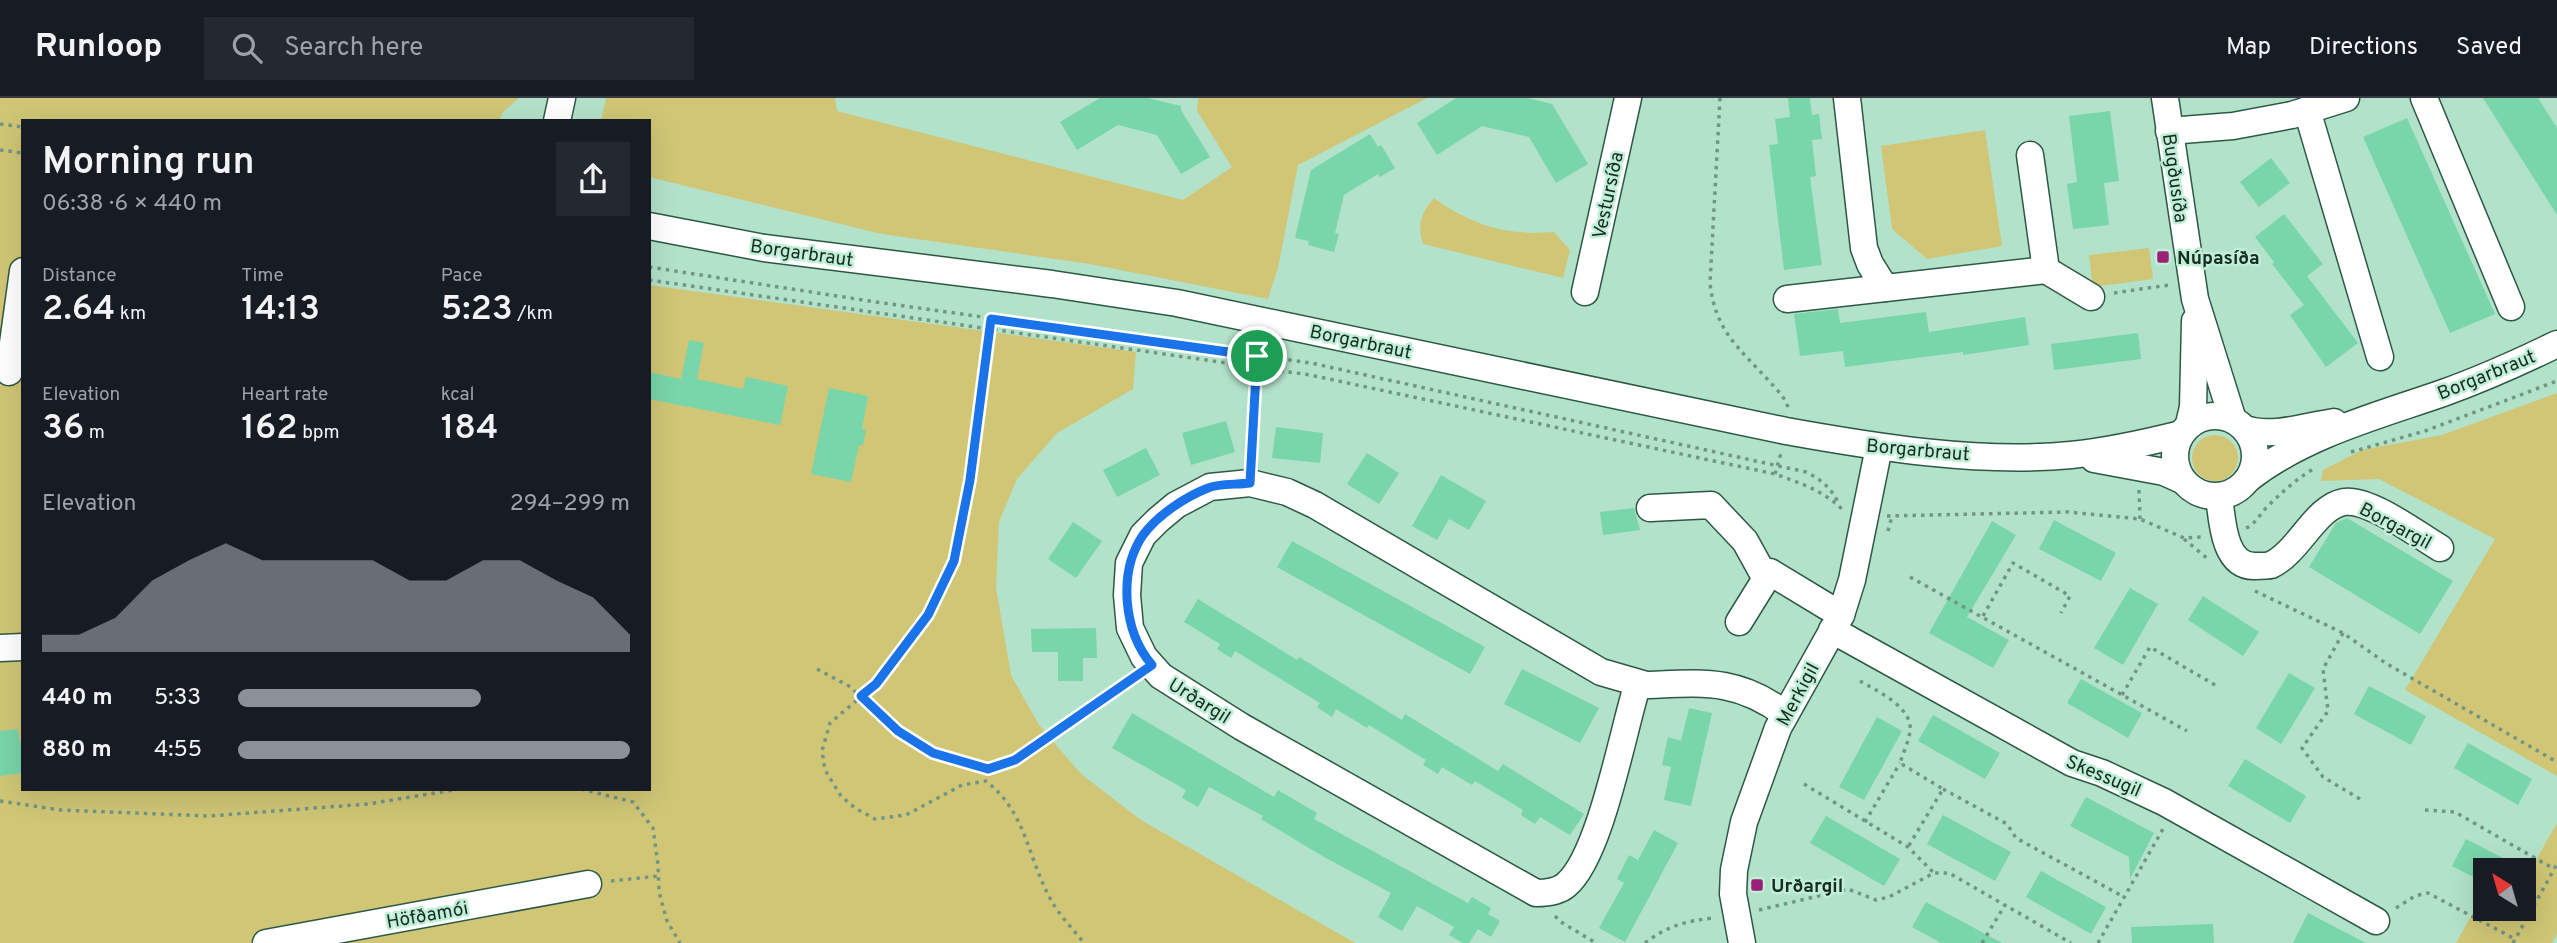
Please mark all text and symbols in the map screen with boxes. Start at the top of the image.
search box [204,17,694,80]
text: Runloop [35,27,162,69]
icon: search [228,29,266,67]
text: Search here [284,32,423,65]
text: Map [2226,33,2271,63]
text: Directions [2309,33,2418,63]
text: Saved [2456,33,2522,63]
street label: Bugðusíða [2156,132,2192,224]
text: Morning run [42,139,255,188]
button: share [556,142,630,216]
street label: Vestursíða [1588,150,1630,241]
text: 06:38 · 6 × 440 m [42,190,222,219]
street label: Borgarbraut [749,235,855,273]
place label: Núpasíða [2177,247,2260,271]
marker: Núpasíða [2155,249,2171,265]
text: Distance [42,264,117,288]
text: Time [241,264,284,288]
text: Pace [441,264,482,288]
text: 2.64 [42,288,115,332]
text: 14:13 [241,288,320,332]
text: 5:23 [441,288,513,332]
text: km [115,302,146,326]
text: /km [513,302,553,326]
street label: Borgarbraut [1307,320,1414,365]
pin [1227,326,1287,386]
icon: arrive [1238,337,1276,375]
street label: Borgarbraut [2434,345,2539,406]
text: Elevation [42,383,120,407]
text: Heart rate [241,383,328,407]
text: kcal [441,383,474,407]
text: 36 [42,407,84,451]
text: 162 [241,407,298,451]
text: 184 [441,407,498,451]
text: m [84,421,105,445]
text: bpm [298,421,340,445]
street label: Borgarbraut [1865,435,1971,467]
text: Elevation [42,490,137,519]
text: 294–299 m [510,490,630,519]
street label: Borgargil [2355,498,2435,556]
street label: Merkigil [1772,659,1825,731]
street label: Urðargil [1163,673,1235,730]
text: 440 m [42,684,113,713]
text: 5:33 [154,684,201,713]
text: 880 m [42,736,112,765]
text: 4:55 [154,736,202,765]
street label: Skessugil [2062,750,2145,803]
north arrow [2473,858,2536,920]
map controls [2473,858,2536,921]
place label: Urðargil [1771,875,1843,899]
marker: Urðargil [1749,877,1765,893]
street label: Höfðamói [385,897,470,935]

